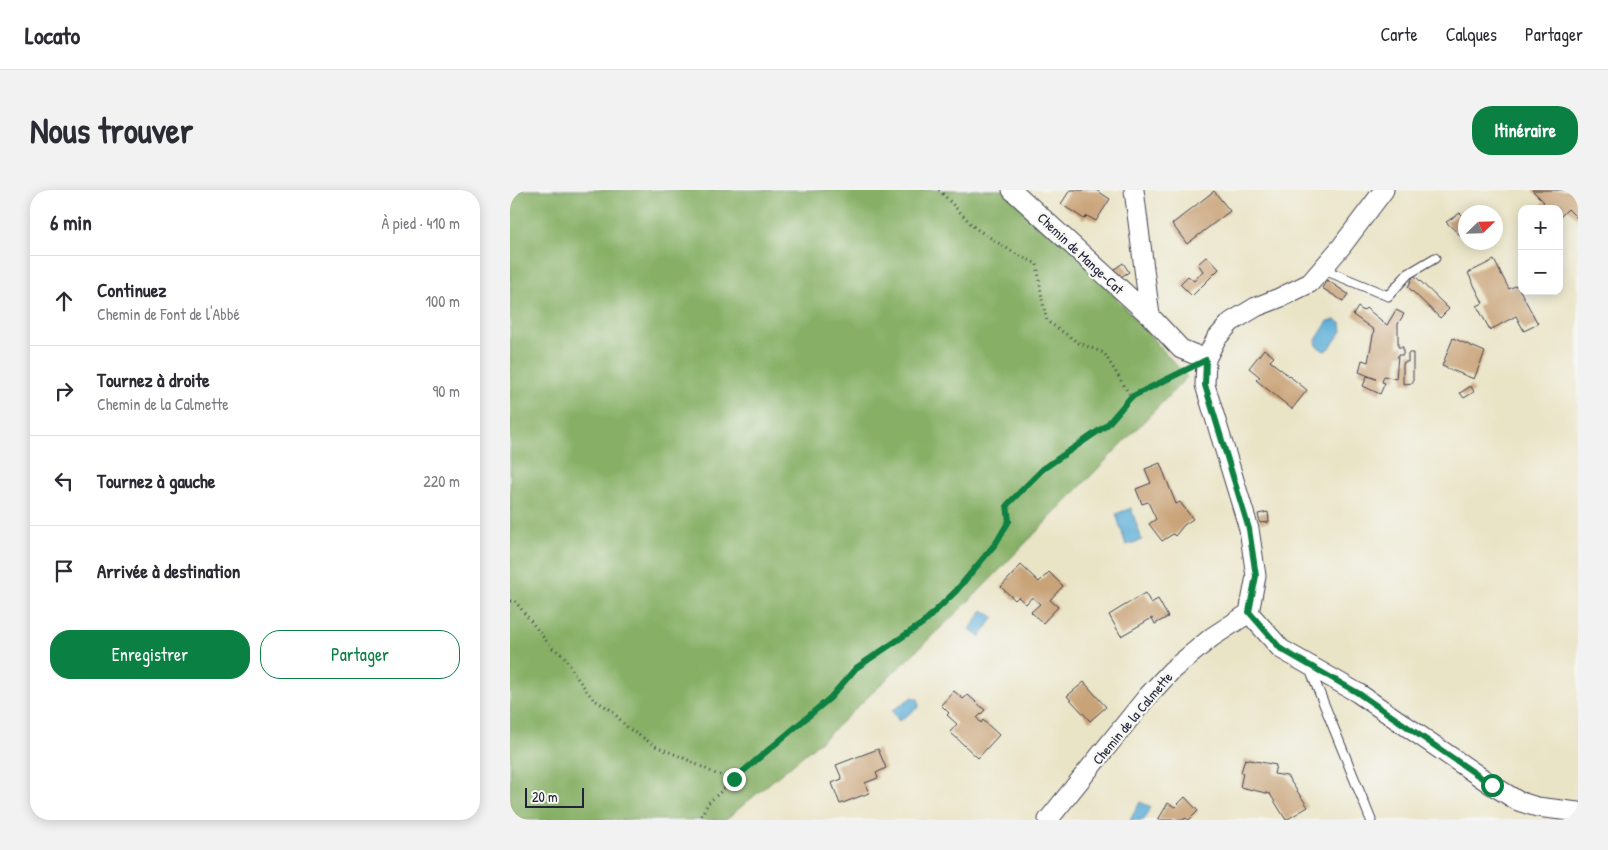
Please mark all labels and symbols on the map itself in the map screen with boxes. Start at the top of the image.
north arrow [1458,205,1503,250]
street label: Chemin de Mange-Cat [1033,208,1128,299]
street label: Chemin de la Calmette [1088,667,1177,768]
route end [723,768,746,791]
route start [1481,774,1504,797]
scale bar [525,785,584,808]

